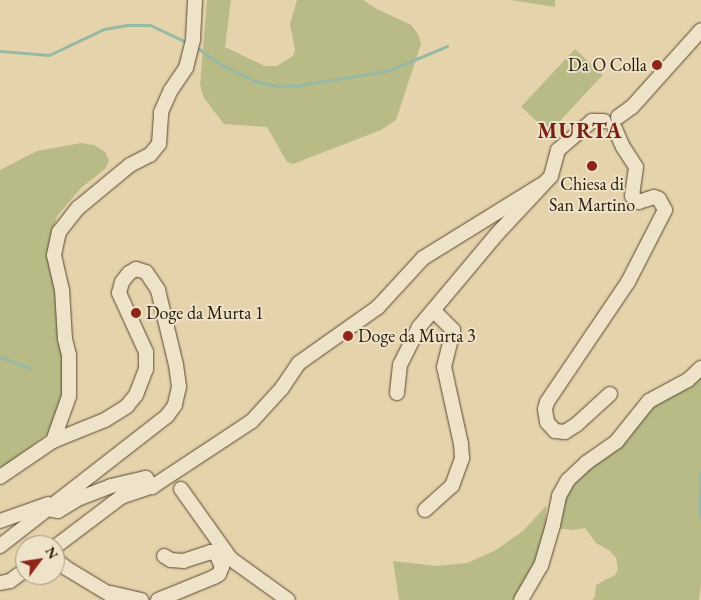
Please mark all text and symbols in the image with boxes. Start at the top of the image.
place label: Da O Colla [568,54,647,76]
marker: Da O Colla [651,59,663,71]
district label: MURTA [537,118,623,144]
marker: Chiesa di San Martino [586,160,598,172]
place label: Chiesa di San Martino [549,174,635,216]
place label: Doge da Murta 1 [146,302,264,324]
marker: Doge da Murta 1 [130,307,142,319]
place label: Doge da Murta 3 [358,325,476,347]
marker: Doge da Murta 3 [342,330,354,342]
north arrow [15,535,65,585]
text: N [41,543,63,562]

